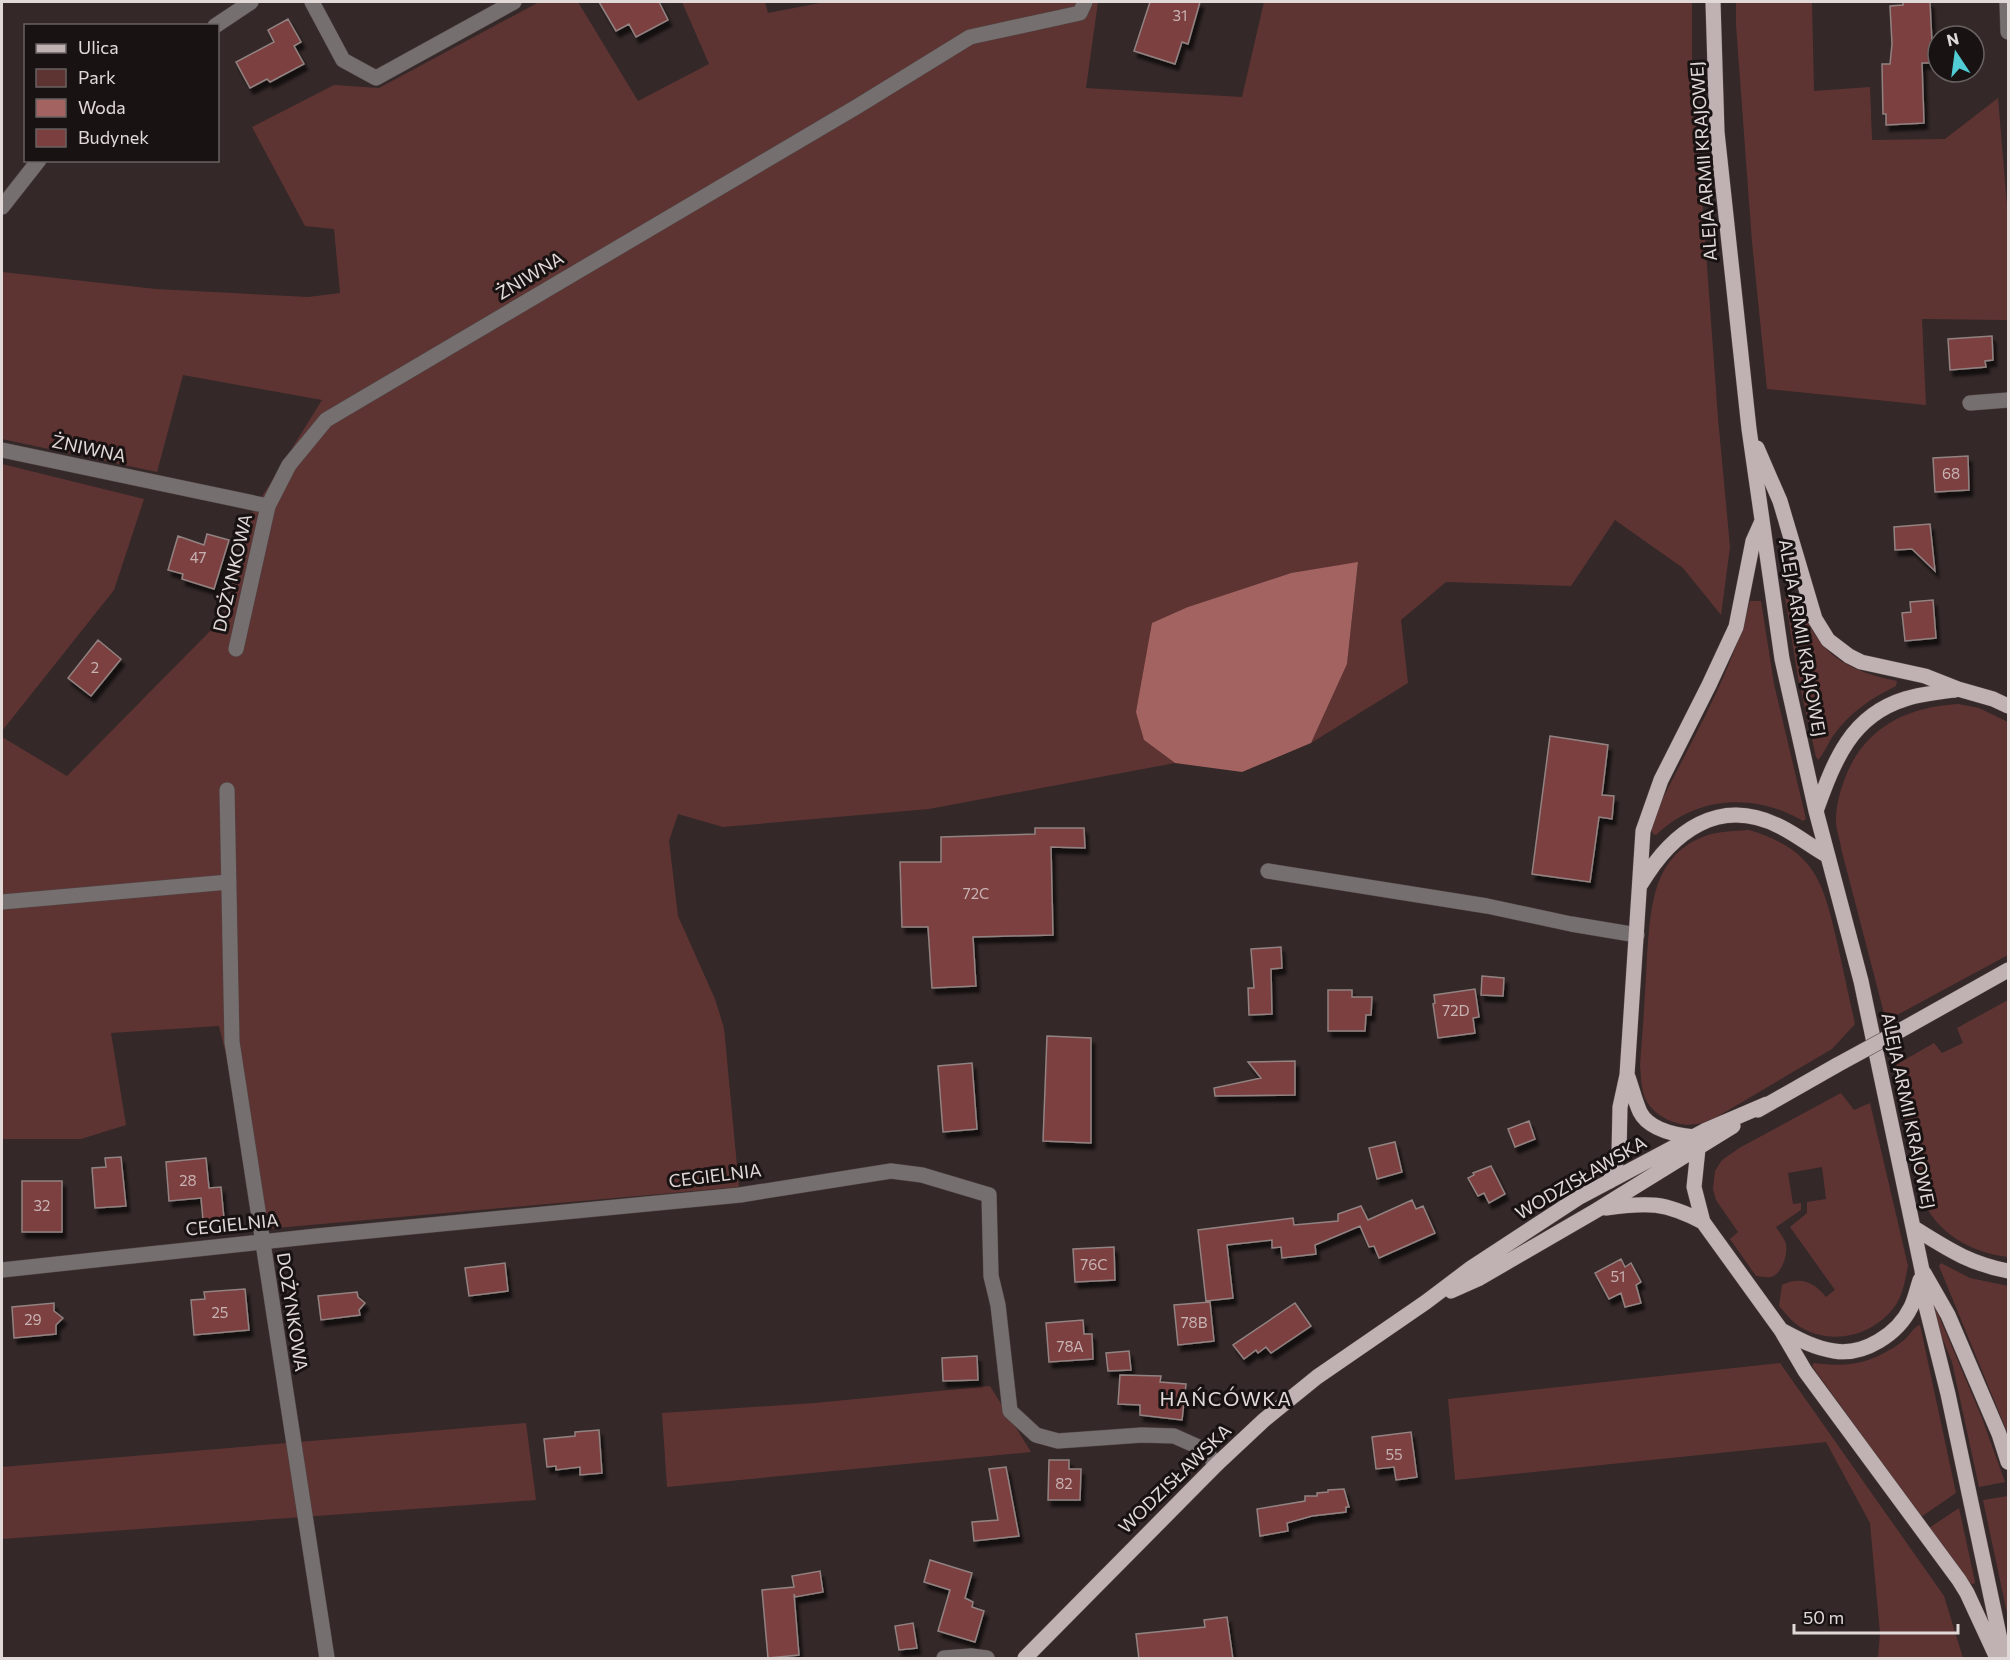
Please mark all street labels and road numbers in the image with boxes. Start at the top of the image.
street label: ALEJA ARMII KRAJOWEJ [1685,60,1721,262]
street label: ŻNIWNA [492,246,567,304]
street label: ŻNIWNA [50,429,128,467]
street label: DOŻYNKOWA [208,512,256,634]
street label: ALEJA ARMII KRAJOWEJ [1775,537,1831,738]
street label: ALEJA ARMII KRAJOWEJ [1877,1011,1941,1211]
street label: WODZISŁAWSKA [1511,1131,1650,1224]
street label: CEGIELNIA [667,1158,762,1192]
street label: CEGIELNIA [184,1208,279,1240]
street label: DOŻYNKOWA [273,1251,313,1373]
street label: WODZISŁAWSKA [1113,1419,1235,1538]

